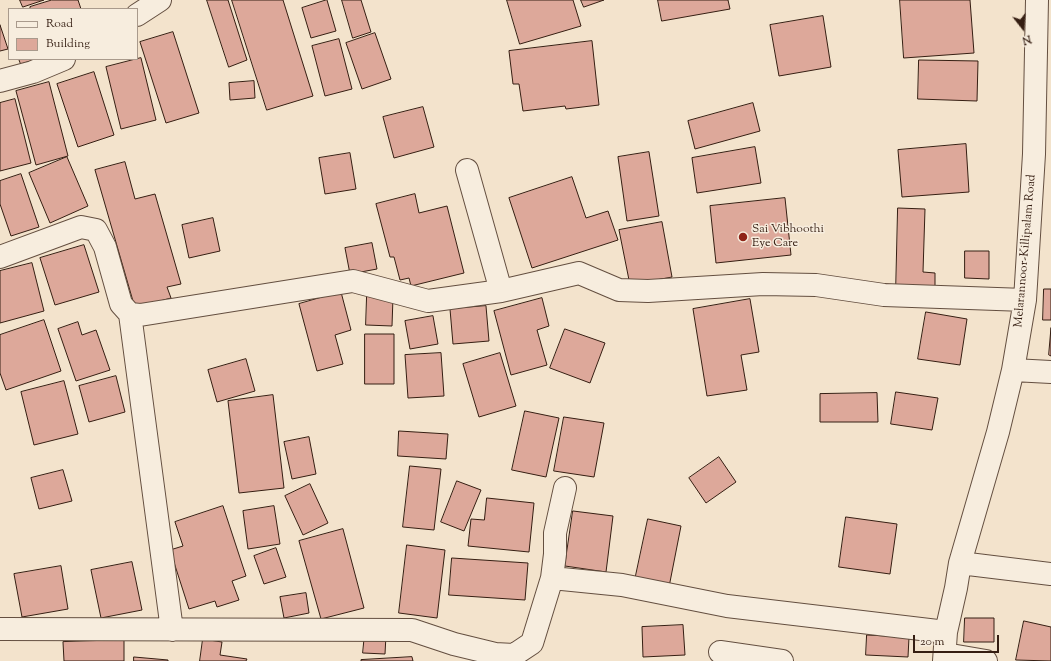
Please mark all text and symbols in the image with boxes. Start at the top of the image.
legend [8,8,138,60]
north arrow [1003,8,1043,48]
text: Road [46,15,73,33]
text: N [1020,31,1033,48]
text: Building [46,35,90,53]
street label: Melarannoor-Killipalam Road [1012,174,1040,328]
place label: Sai Vibhoothi Eye Care [752,223,824,251]
marker: Sai Vibhoothi Eye Care [737,231,749,243]
scale bar [915,627,1001,653]
text: 20 m [920,633,944,651]

